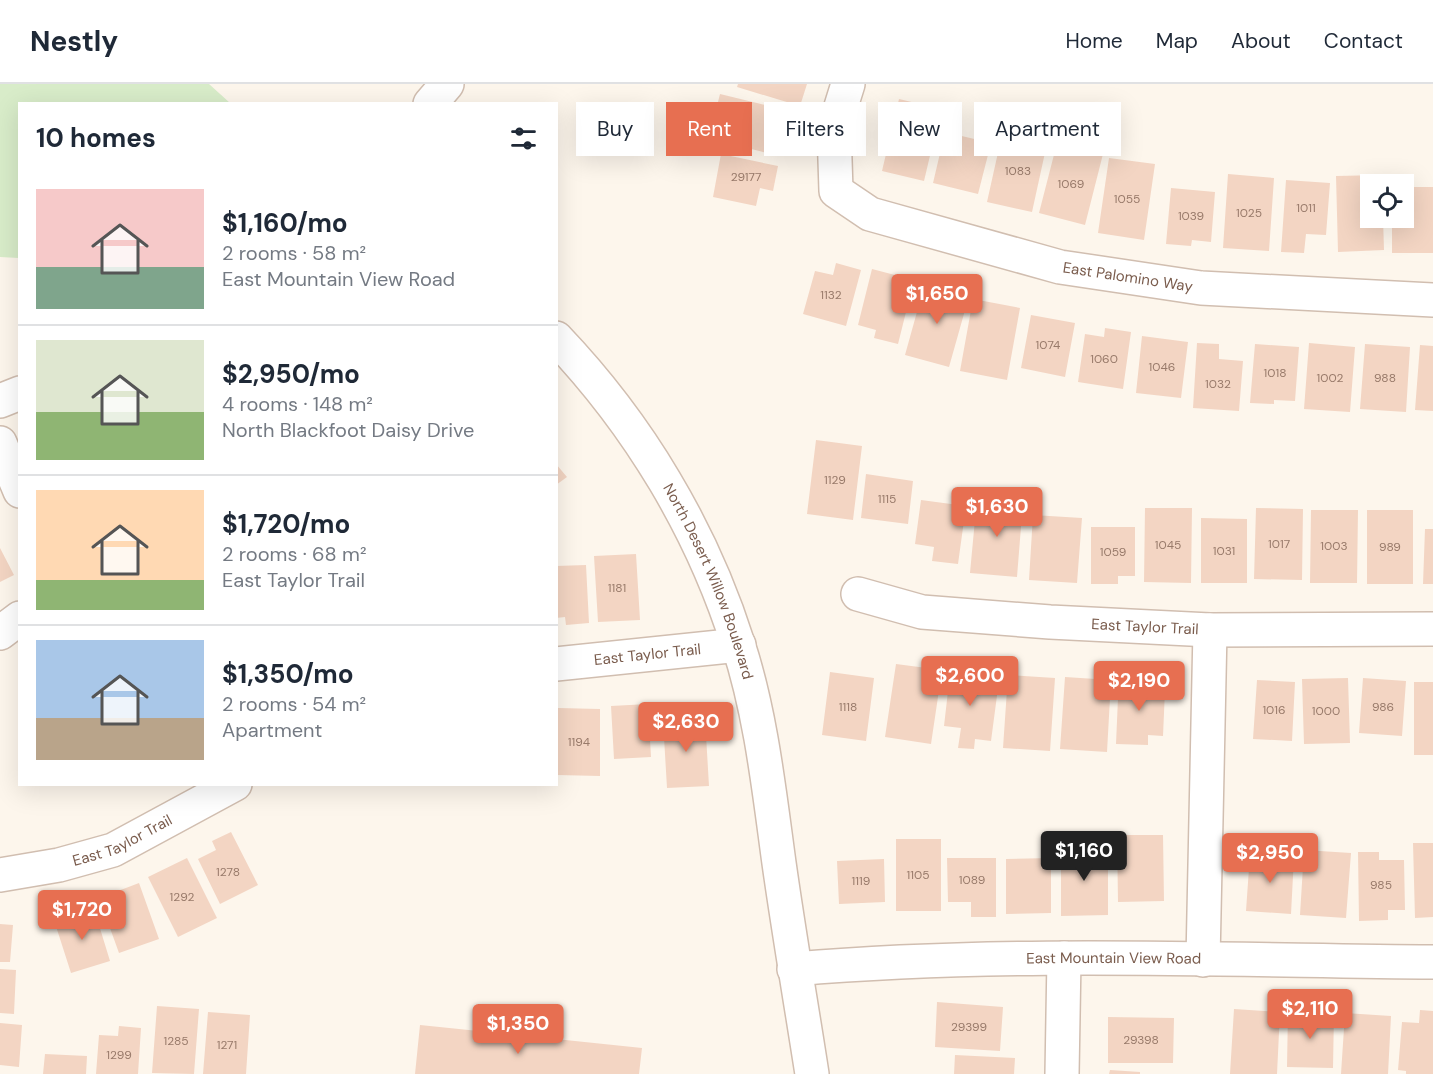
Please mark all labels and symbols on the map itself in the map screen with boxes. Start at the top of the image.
house number: 1083 [1005,163,1031,179]
house number: 29177 [731,169,761,185]
house number: 1069 [1058,176,1084,192]
house number: 1055 [1114,191,1140,207]
house number: 1011 [1296,200,1316,216]
house number: 1025 [1236,205,1262,221]
house number: 1039 [1178,208,1204,224]
street label: East Palomino Way [1061,258,1195,297]
pin: $1,650 [888,274,986,325]
house number: 1132 [820,287,842,303]
house number: 1074 [1036,337,1060,353]
house number: 1060 [1090,351,1118,367]
house number: 1046 [1149,359,1175,375]
house number: 1018 [1264,365,1287,381]
house number: 1002 [1317,370,1344,386]
house number: 988 [1374,370,1396,386]
house number: 1032 [1205,376,1231,392]
house number: 1129 [824,472,846,488]
street label: North Desert Willow Boulevard [658,480,758,682]
pin: $1,630 [948,487,1046,538]
house number: 1115 [878,491,896,507]
house number: 1017 [1268,536,1290,552]
house number: 1045 [1155,537,1181,553]
house number: 1003 [1320,538,1348,554]
house number: 989 [1379,539,1401,555]
house number: 1031 [1213,543,1235,559]
house number: 1059 [1100,544,1126,560]
house number: 1181 [608,580,626,596]
street label: East Taylor Trail [1091,614,1199,639]
street label: East Taylor Trail [593,639,702,670]
pin: $2,600 [921,656,1019,707]
pin: $2,190 [1090,661,1188,712]
house number: 1118 [839,699,857,715]
house number: 986 [1372,699,1394,715]
pin: $2,630 [637,702,735,753]
house number: 1016 [1262,702,1286,718]
house number: 1000 [1312,703,1340,719]
house number: 1194 [568,734,590,750]
street label: East Taylor Trail [70,810,176,871]
pin: $1,160 [1035,831,1133,882]
pin: $2,950 [1221,833,1319,884]
house number: 1278 [216,864,240,880]
house number: 1105 [906,867,930,883]
house number: 1089 [959,872,985,888]
house number: 1119 [852,873,870,889]
house number: 985 [1370,877,1392,893]
house number: 1292 [170,889,194,905]
pin: $1,720 [33,890,131,941]
street label: East Mountain View Road [1026,948,1201,969]
pin: $2,110 [1261,989,1359,1040]
pin: $1,350 [469,1004,567,1055]
house number: 29399 [951,1019,987,1035]
house number: 29398 [1123,1032,1159,1048]
house number: 1285 [163,1033,189,1049]
house number: 1271 [217,1037,237,1053]
house number: 1299 [106,1047,132,1063]

